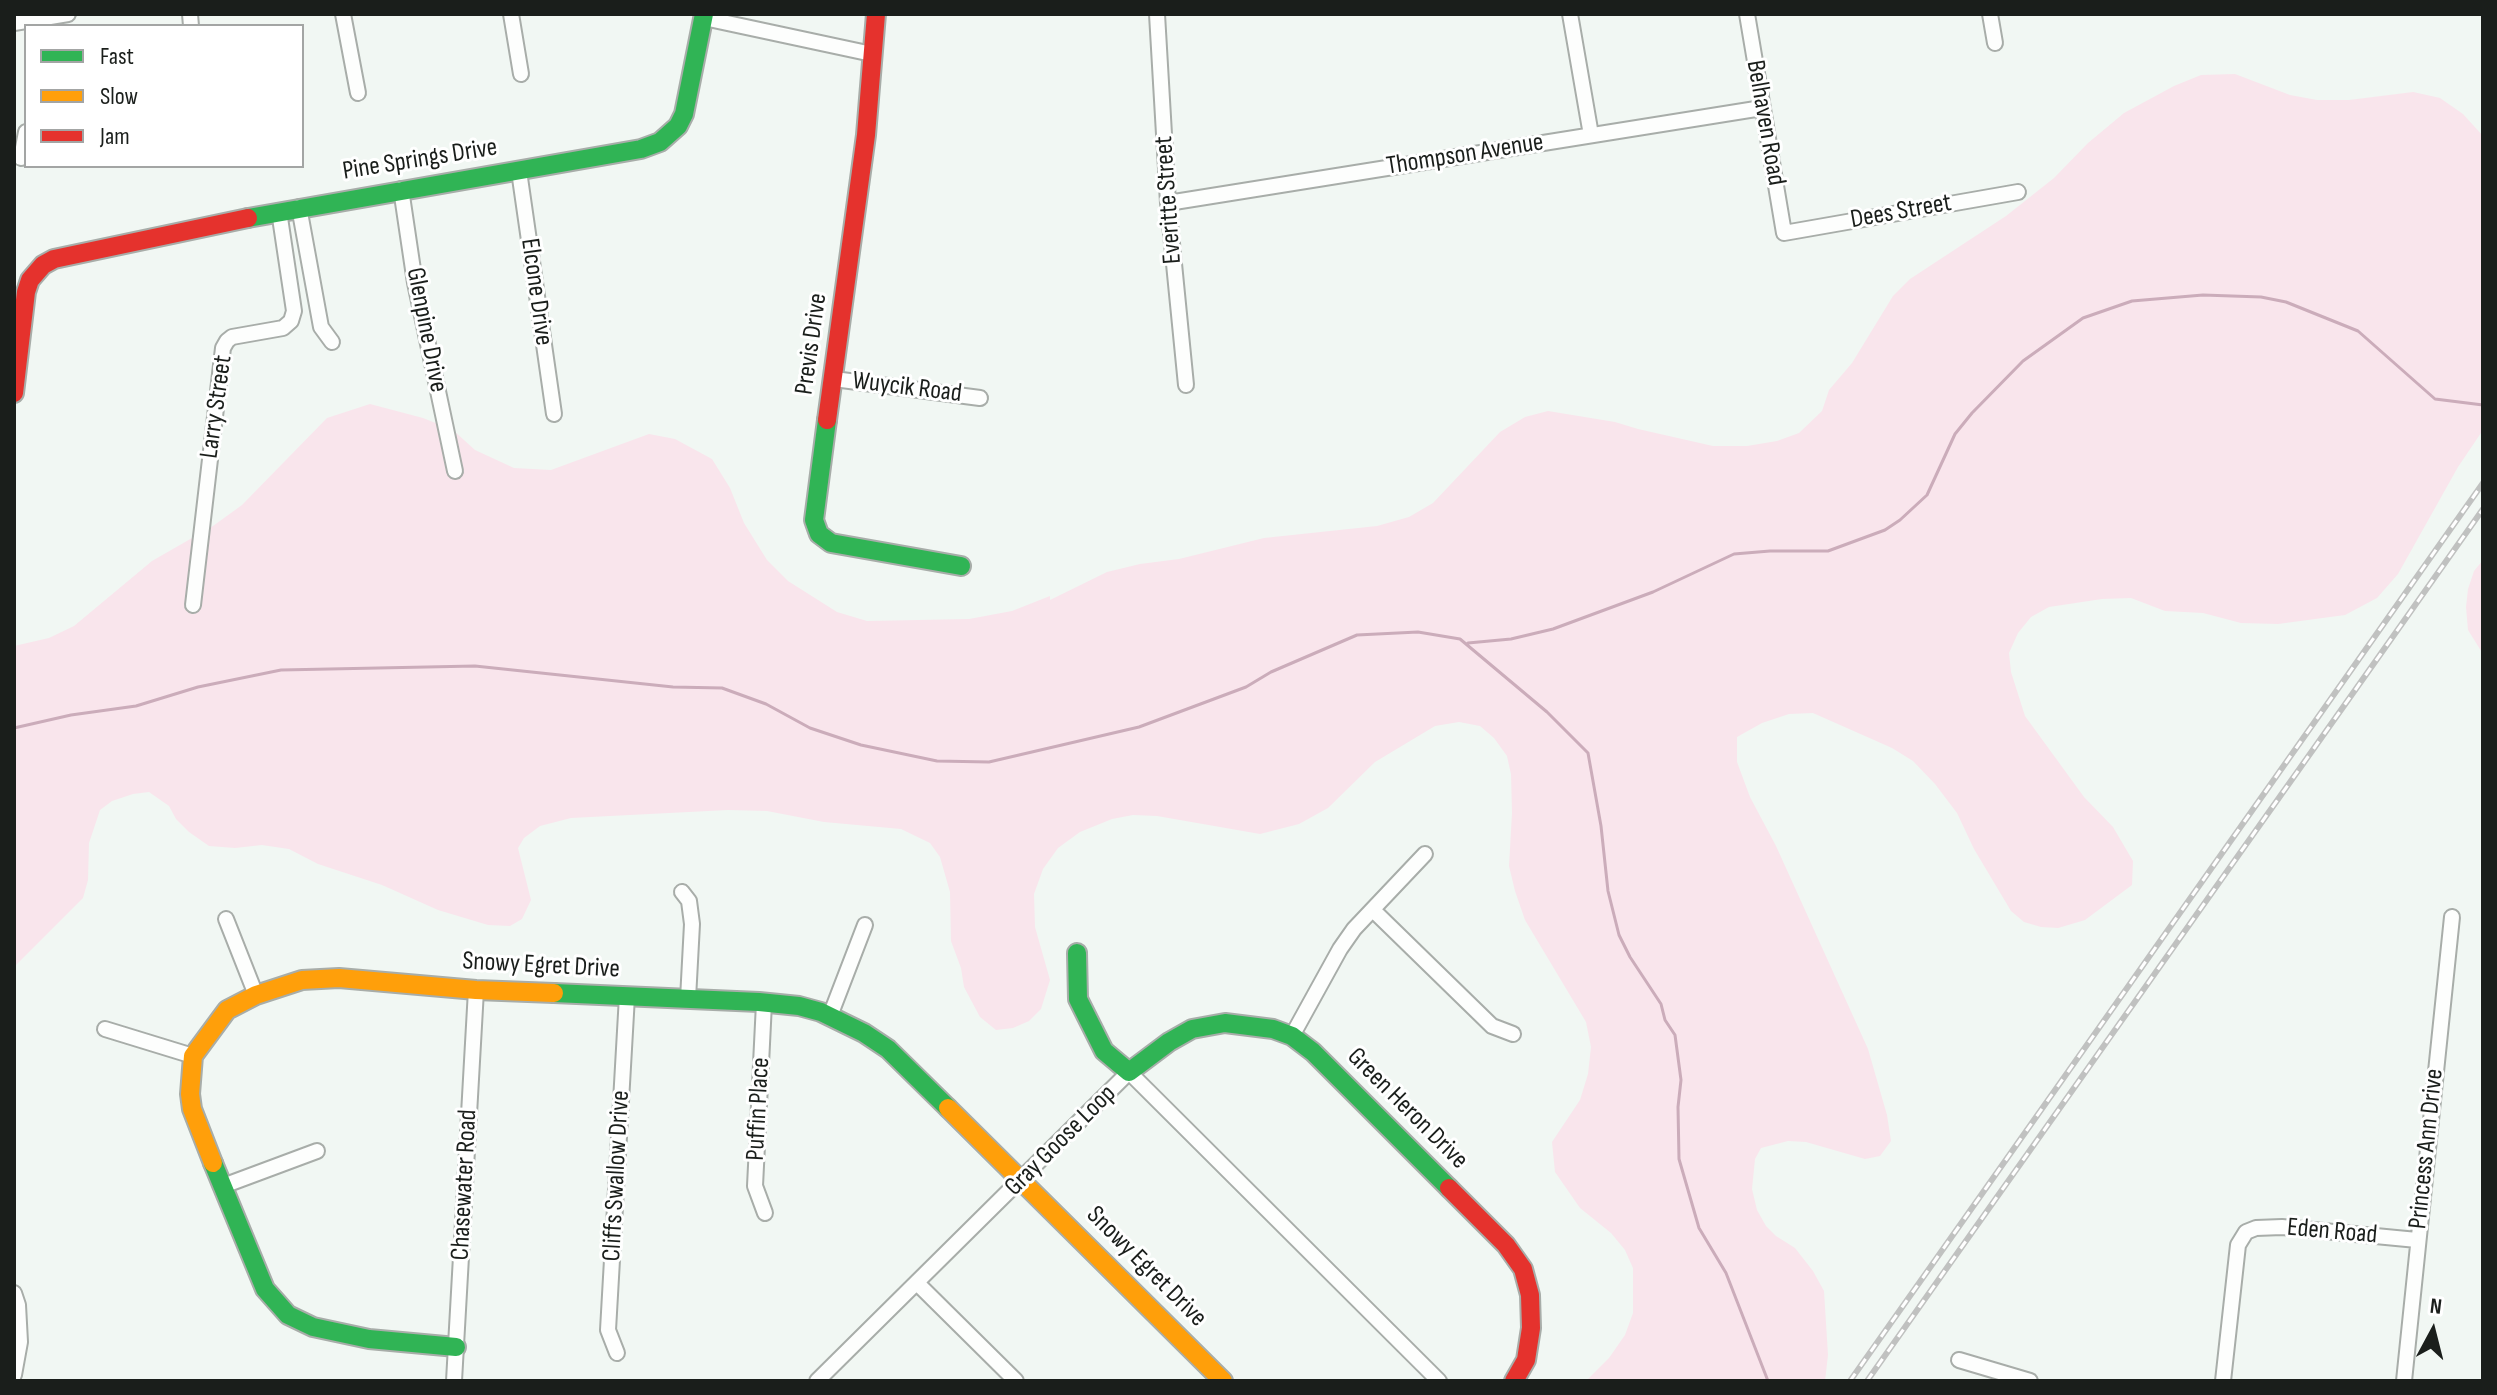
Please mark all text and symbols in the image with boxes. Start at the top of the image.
legend [24,24,304,168]
text: Fast [100,42,134,71]
street label: Belhaven Road [1739,58,1791,188]
text: Slow [100,82,138,111]
text: Jam [100,122,130,151]
street label: Thompson Avenue [1384,127,1546,183]
street label: Pine Springs Drive [340,132,500,188]
street label: Everitte Street [1149,135,1189,265]
street label: Dees Street [1848,188,1954,236]
street label: Elcone Drive [513,236,559,348]
street label: Glenpine Drive [399,265,453,395]
street label: Previs Drive [789,291,835,397]
street label: Larry Street [194,353,240,461]
street label: Wuycik Road [851,366,963,410]
street label: Snowy Egret Drive [461,946,621,986]
street label: Green Heron Drive [1340,1042,1474,1176]
street label: Puffin Place [741,1057,777,1161]
street label: Princess Ann Drive [2403,1067,2451,1231]
street label: Gray Goose Loop [999,1079,1123,1203]
street label: Cliffs Swallow Drive [597,1090,637,1262]
street label: Chasewater Road [445,1109,485,1261]
street label: Snowy Egret Drive [1079,1200,1213,1334]
street label: Eden Road [2286,1213,2378,1251]
north arrow [2393,1291,2473,1371]
text: N [2429,1293,2443,1321]

